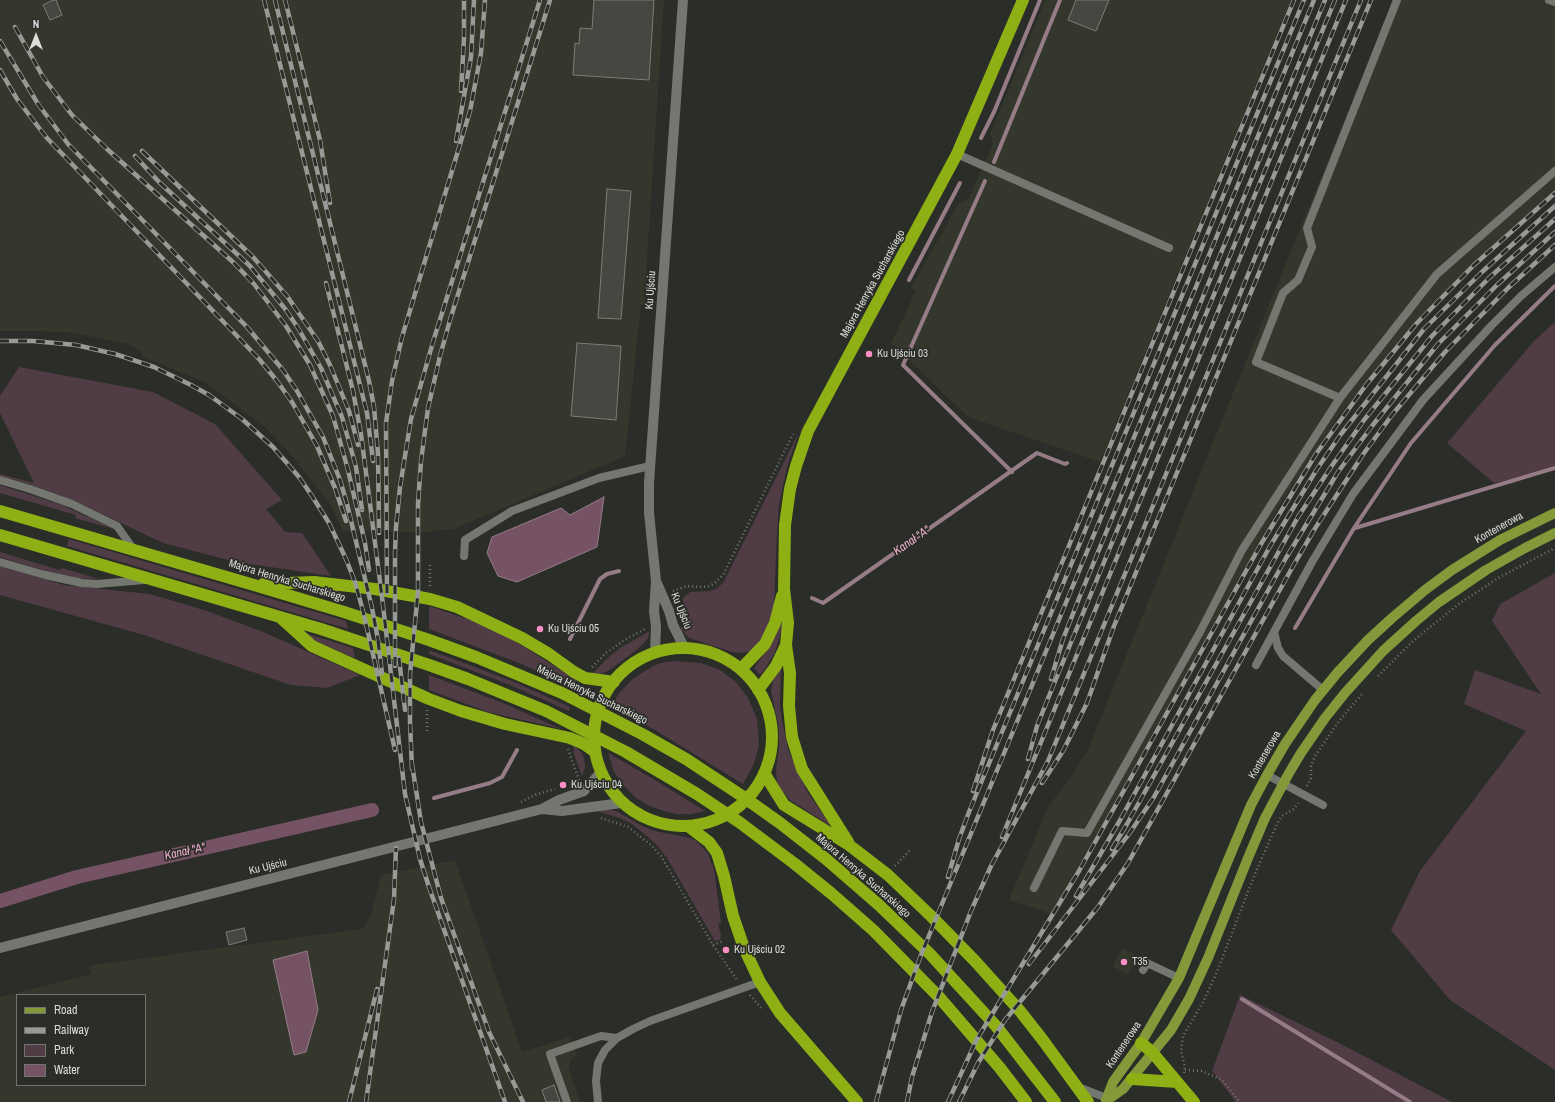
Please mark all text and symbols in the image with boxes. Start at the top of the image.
north arrow [16,16,56,56]
text: N [33,17,39,31]
street label: Majora Henryka Sucharskiego [838,228,908,340]
street label: Ku Ujściu [643,270,659,310]
place label: Ku Ujściu 03 [877,347,928,361]
marker: Ku Ujściu 03 [864,349,874,359]
street label: Kontenerowa [1473,509,1525,547]
water label: Kanał "A" [891,523,933,559]
street label: Majora Henryka Sucharskiego [227,557,347,605]
street label: Ku Ujściu [668,591,694,631]
place label: Ku Ujściu 05 [548,622,599,636]
marker: Ku Ujściu 05 [535,624,545,634]
street label: Majora Henryka Sucharskiego [535,662,649,728]
street label: Kontenerowa [1246,729,1284,781]
place label: Ku Ujściu 04 [571,778,622,792]
marker: Ku Ujściu 04 [558,780,568,790]
street label: Majora Henryka Sucharskiego [813,831,913,921]
water label: Kanał "A" [163,840,207,864]
street label: Ku Ujściu [248,856,288,878]
place label: Ku Ujściu 02 [734,943,785,957]
marker: Ku Ujściu 02 [721,945,731,955]
place label: T35 [1132,955,1148,969]
marker: T35 [1119,957,1129,967]
legend [16,994,146,1086]
text: Road [54,1002,78,1018]
street label: Kontenerowa [1104,1019,1144,1071]
text: Railway [54,1022,89,1038]
text: Park [54,1042,74,1058]
text: Water [54,1062,80,1078]

